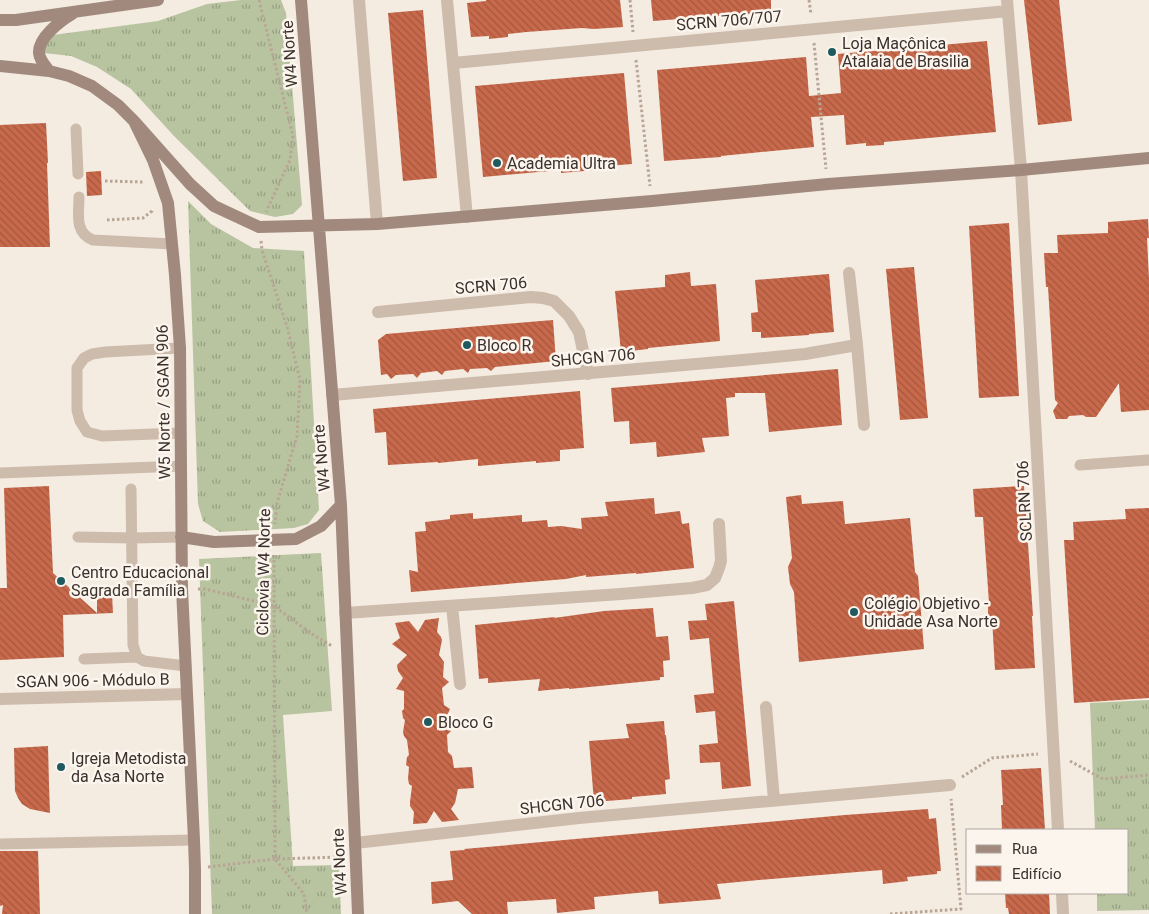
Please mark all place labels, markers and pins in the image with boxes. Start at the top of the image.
place label: Loja Maçônica Atalaia de Brasilia [842,34,969,71]
marker: Loja Maçônica Atalaia de Brasilia [826,46,838,58]
place label: Academia Ultra [507,154,616,173]
marker: Academia Ultra [491,157,503,169]
place label: Bloco R [477,336,531,355]
marker: Bloco R [461,339,473,351]
place label: Centro Educacional Sagrada Família [71,563,209,600]
marker: Centro Educacional Sagrada Família [55,575,67,587]
place label: Colégio Objetivo - Unidade Asa Norte [864,594,998,631]
marker: Colégio Objetivo - Unidade Asa Norte [848,606,860,618]
place label: Bloco G [438,713,493,732]
marker: Bloco G [422,716,434,728]
place label: Igreja Metodista da Asa Norte [71,749,186,786]
marker: Igreja Metodista da Asa Norte [55,761,67,773]

